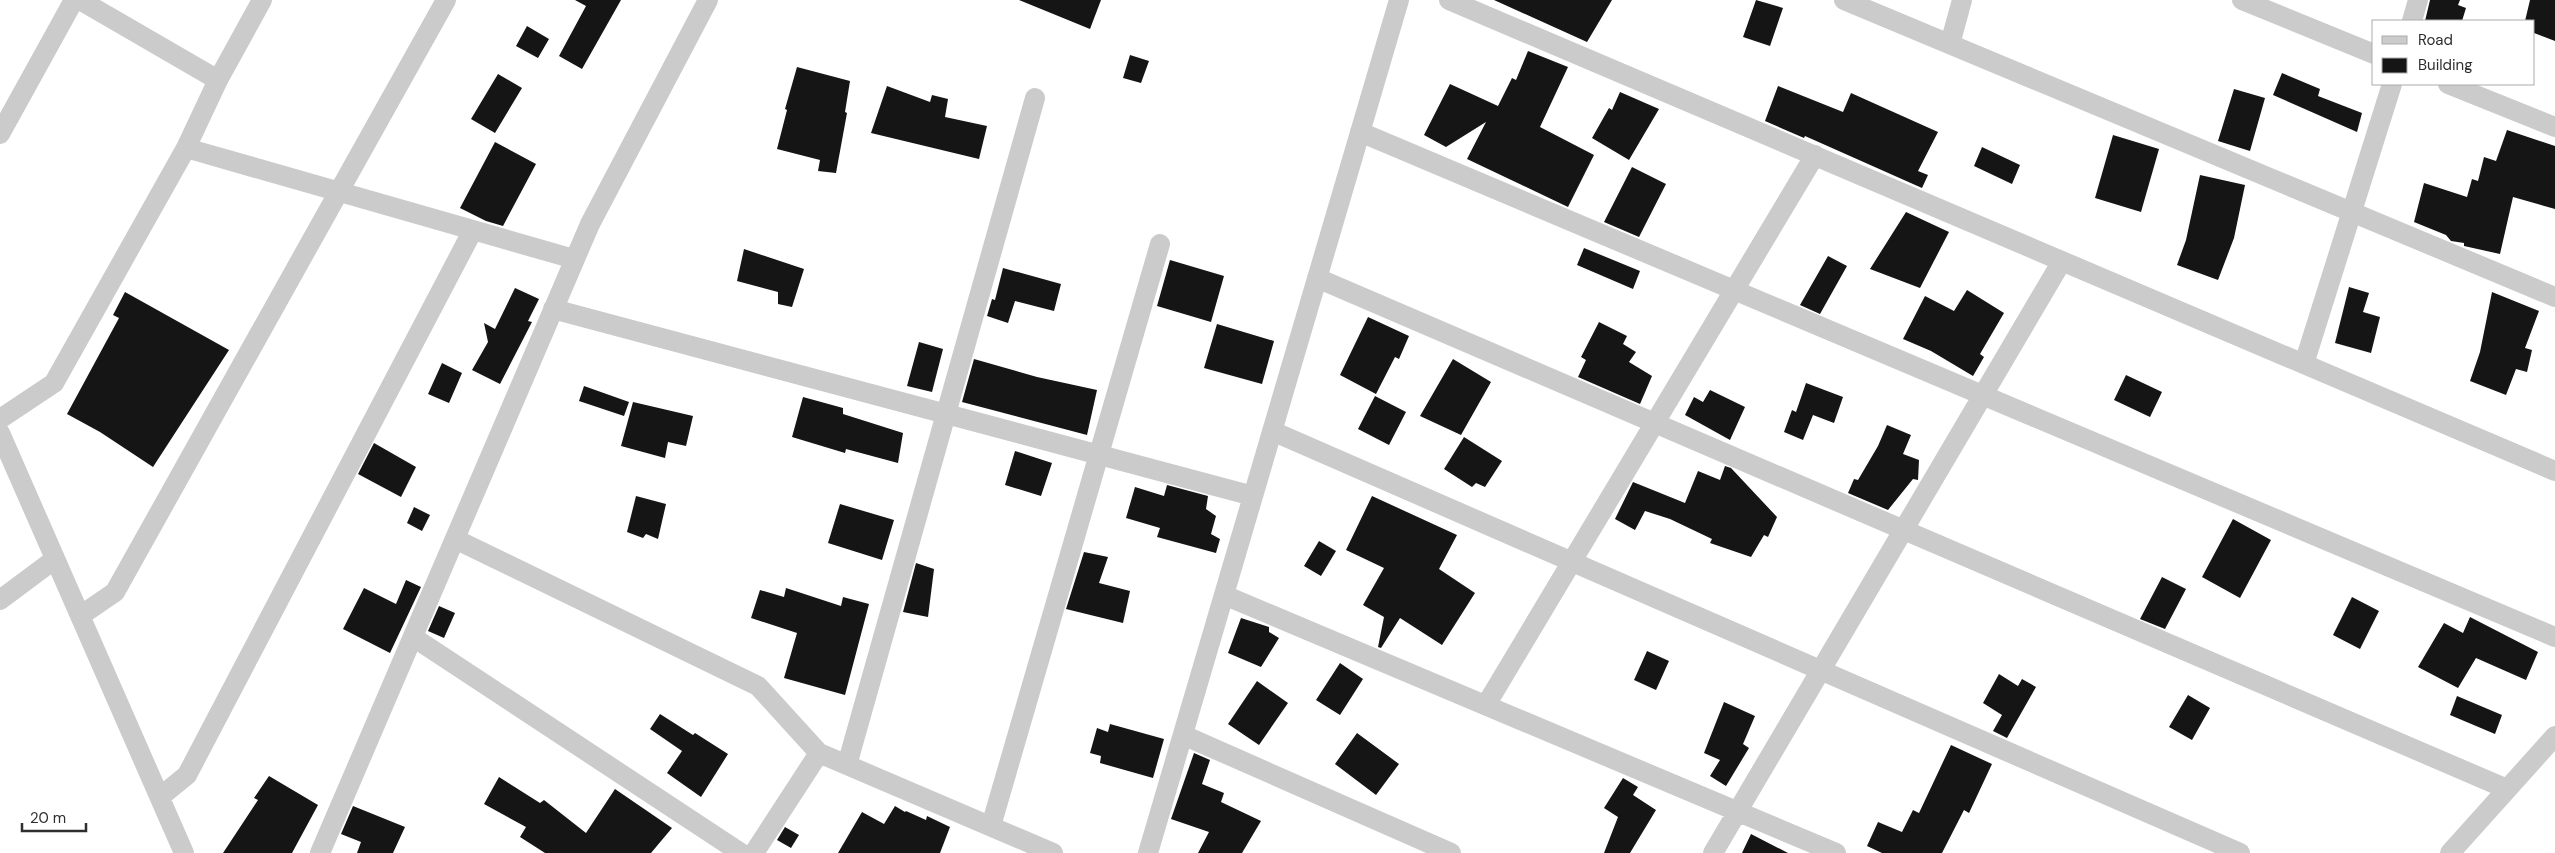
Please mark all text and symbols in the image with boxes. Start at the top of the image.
legend [2372,20,2535,85]
text: Road [2418,30,2453,50]
text: Building [2418,55,2473,75]
scale bar [22,800,86,832]
text: 20 m [30,808,66,828]

